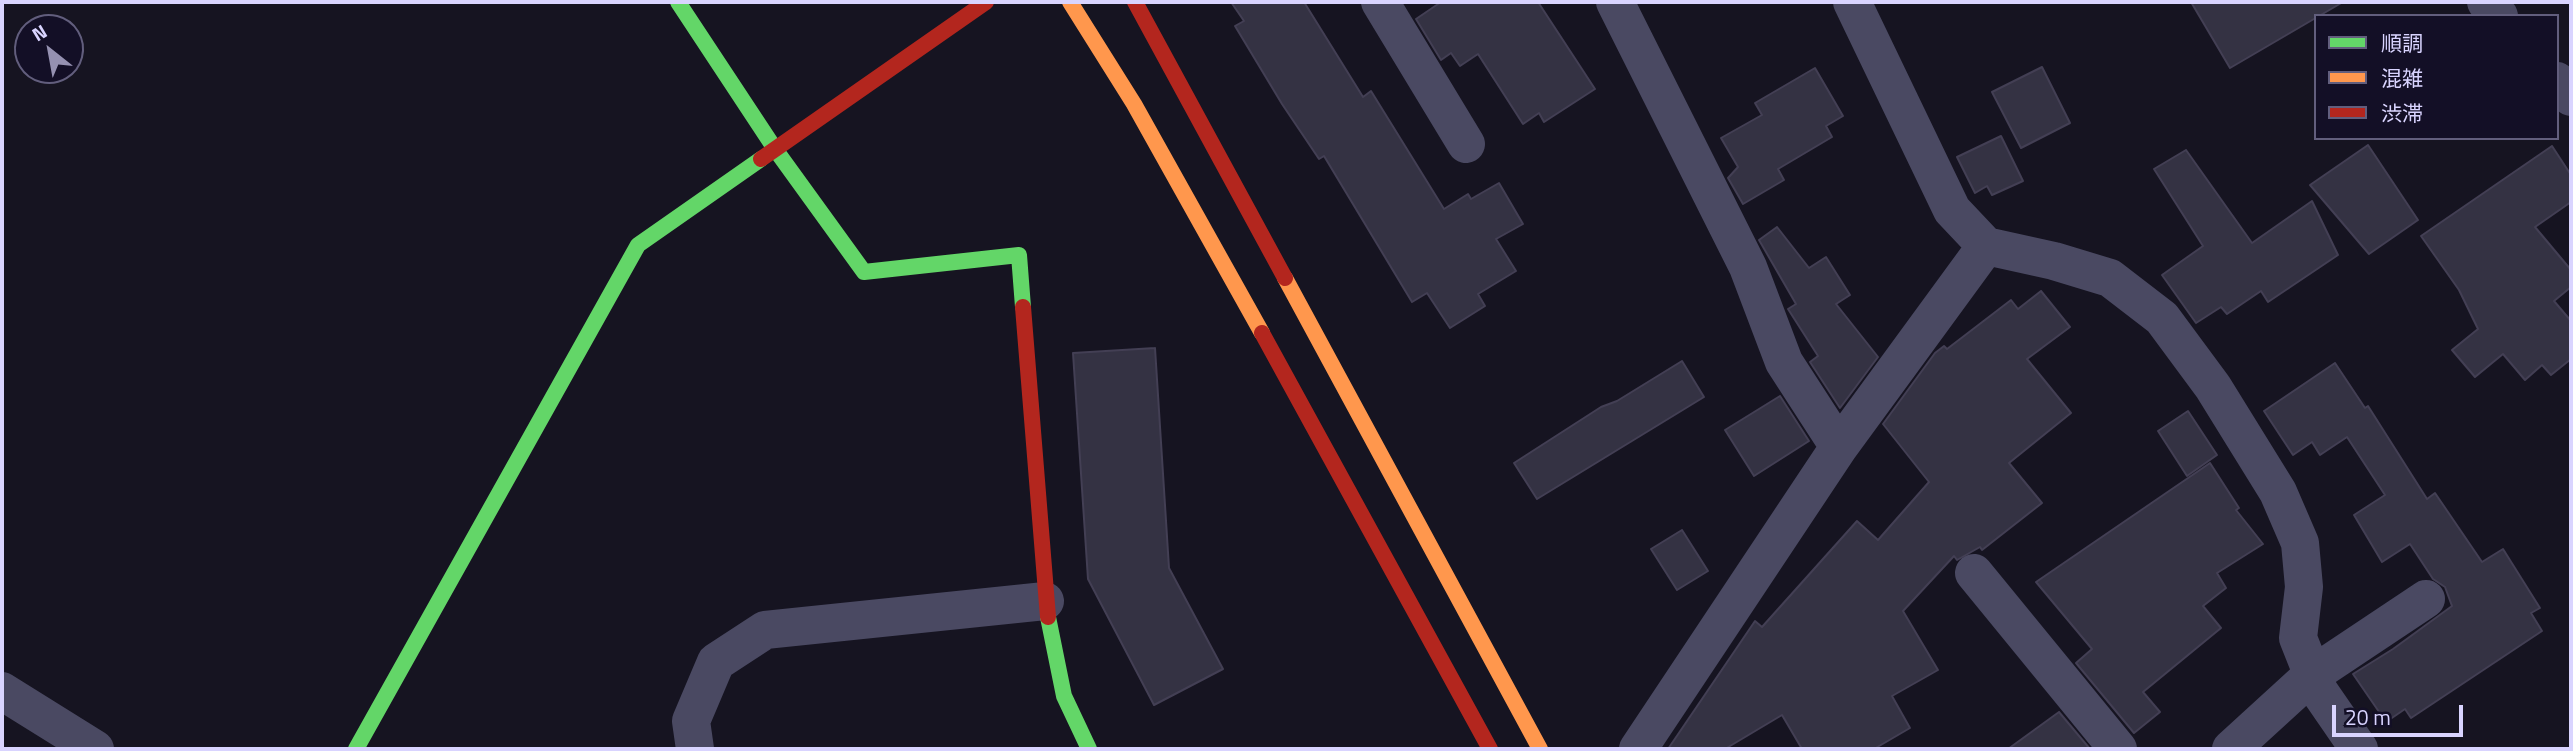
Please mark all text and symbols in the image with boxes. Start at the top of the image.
north arrow [14,14,84,84]
legend [2314,14,2559,140]
text: N [26,16,52,48]
text: 順調 [2381,27,2423,59]
text: 混雑 [2381,62,2423,94]
text: 渋滞 [2381,97,2423,129]
scale bar [2335,692,2466,736]
text: 20 m [2345,701,2391,733]

